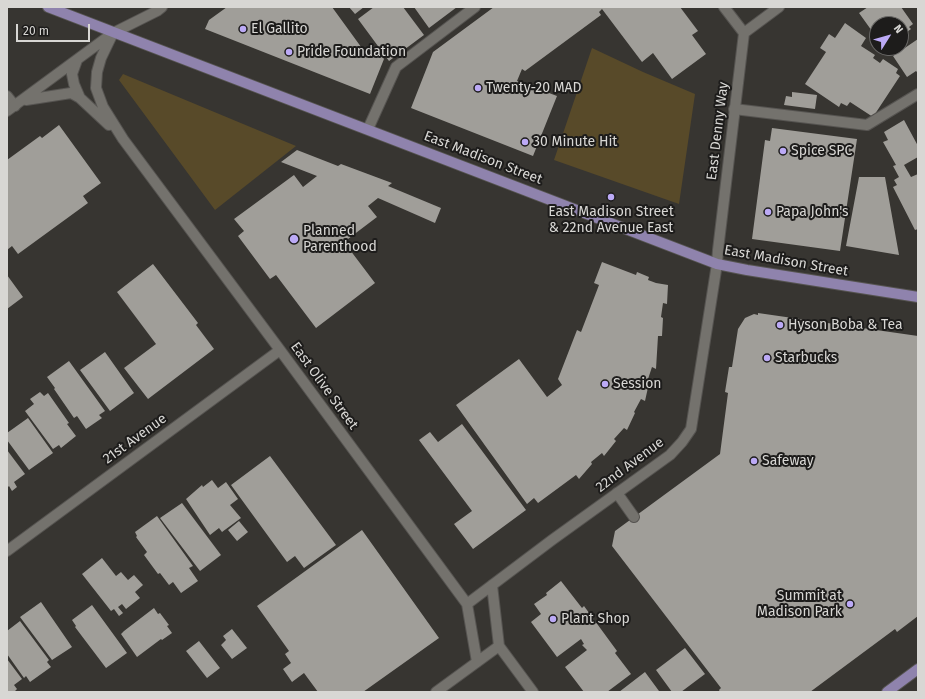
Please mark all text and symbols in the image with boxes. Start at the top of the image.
scale bar [18,16,92,42]
north arrow [869,16,909,56]
place label: El Gallito [251,21,308,37]
text: N [891,22,906,36]
text: 20 m [23,24,49,38]
marker: El Gallito [238,24,248,34]
place label: Pride Foundation [297,44,406,60]
marker: Pride Foundation [284,47,294,57]
place label: Twenty-20 MAD [486,80,582,96]
street label: East Denny Way [704,81,732,181]
marker: Twenty-20 MAD [473,83,483,93]
street label: East Madison Street [421,128,545,188]
place label: 30 Minute Hit [533,134,617,150]
marker: 30 Minute Hit [520,137,530,147]
place label: Spice SPC [791,143,852,159]
marker: Spice SPC [778,146,788,156]
marker: East Madison Street & 22nd Avenue East [606,192,616,202]
place label: East Madison Street & 22nd Avenue East [548,204,674,236]
place label: Papa John's [776,204,849,220]
marker: Papa John's [763,207,773,217]
place label: Planned Parenthood [303,223,377,256]
marker: Planned Parenthood [288,233,300,245]
street label: East Madison Street [723,242,849,280]
place label: Hyson Boba & Tea [788,317,903,333]
marker: Hyson Boba & Tea [775,320,785,330]
street label: East Olive Street [287,339,361,433]
place label: Starbucks [775,350,837,366]
marker: Starbucks [762,353,772,363]
place label: Session [613,376,662,392]
marker: Session [600,379,610,389]
street label: 21st Avenue [100,410,170,468]
street label: 22nd Avenue [593,434,667,496]
place label: Safeway [762,453,814,469]
marker: Safeway [749,456,759,466]
place label: Summit at Madison Park [757,588,842,620]
marker: Summit at Madison Park [845,599,855,609]
place label: Plant Shop [561,611,630,627]
marker: Plant Shop [548,614,558,624]

